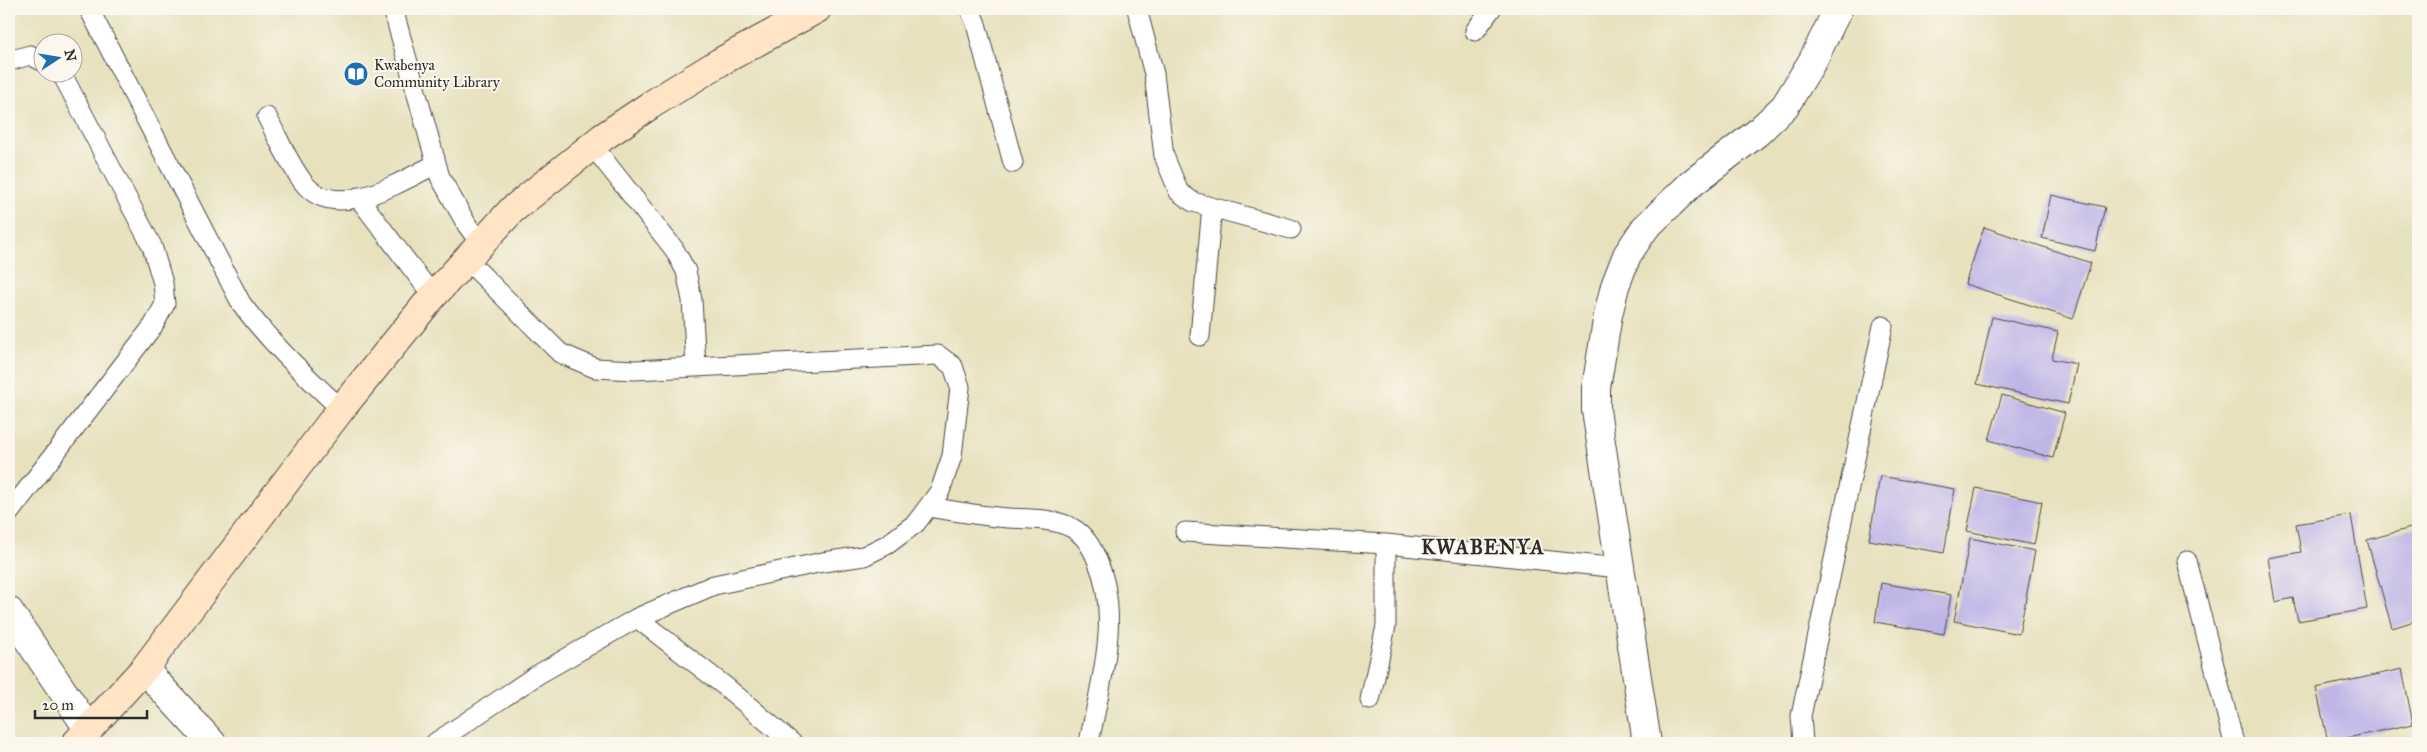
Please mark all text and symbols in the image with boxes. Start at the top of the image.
north arrow [32,32,82,82]
text: N [61,48,80,63]
place label: Kwabenya Community Library [374,56,501,91]
library icon: Kwabenya Community Library [343,61,369,87]
district label: KWABENYA [1421,535,1545,559]
scale bar [35,687,148,719]
text: 20 m [42,696,74,714]

